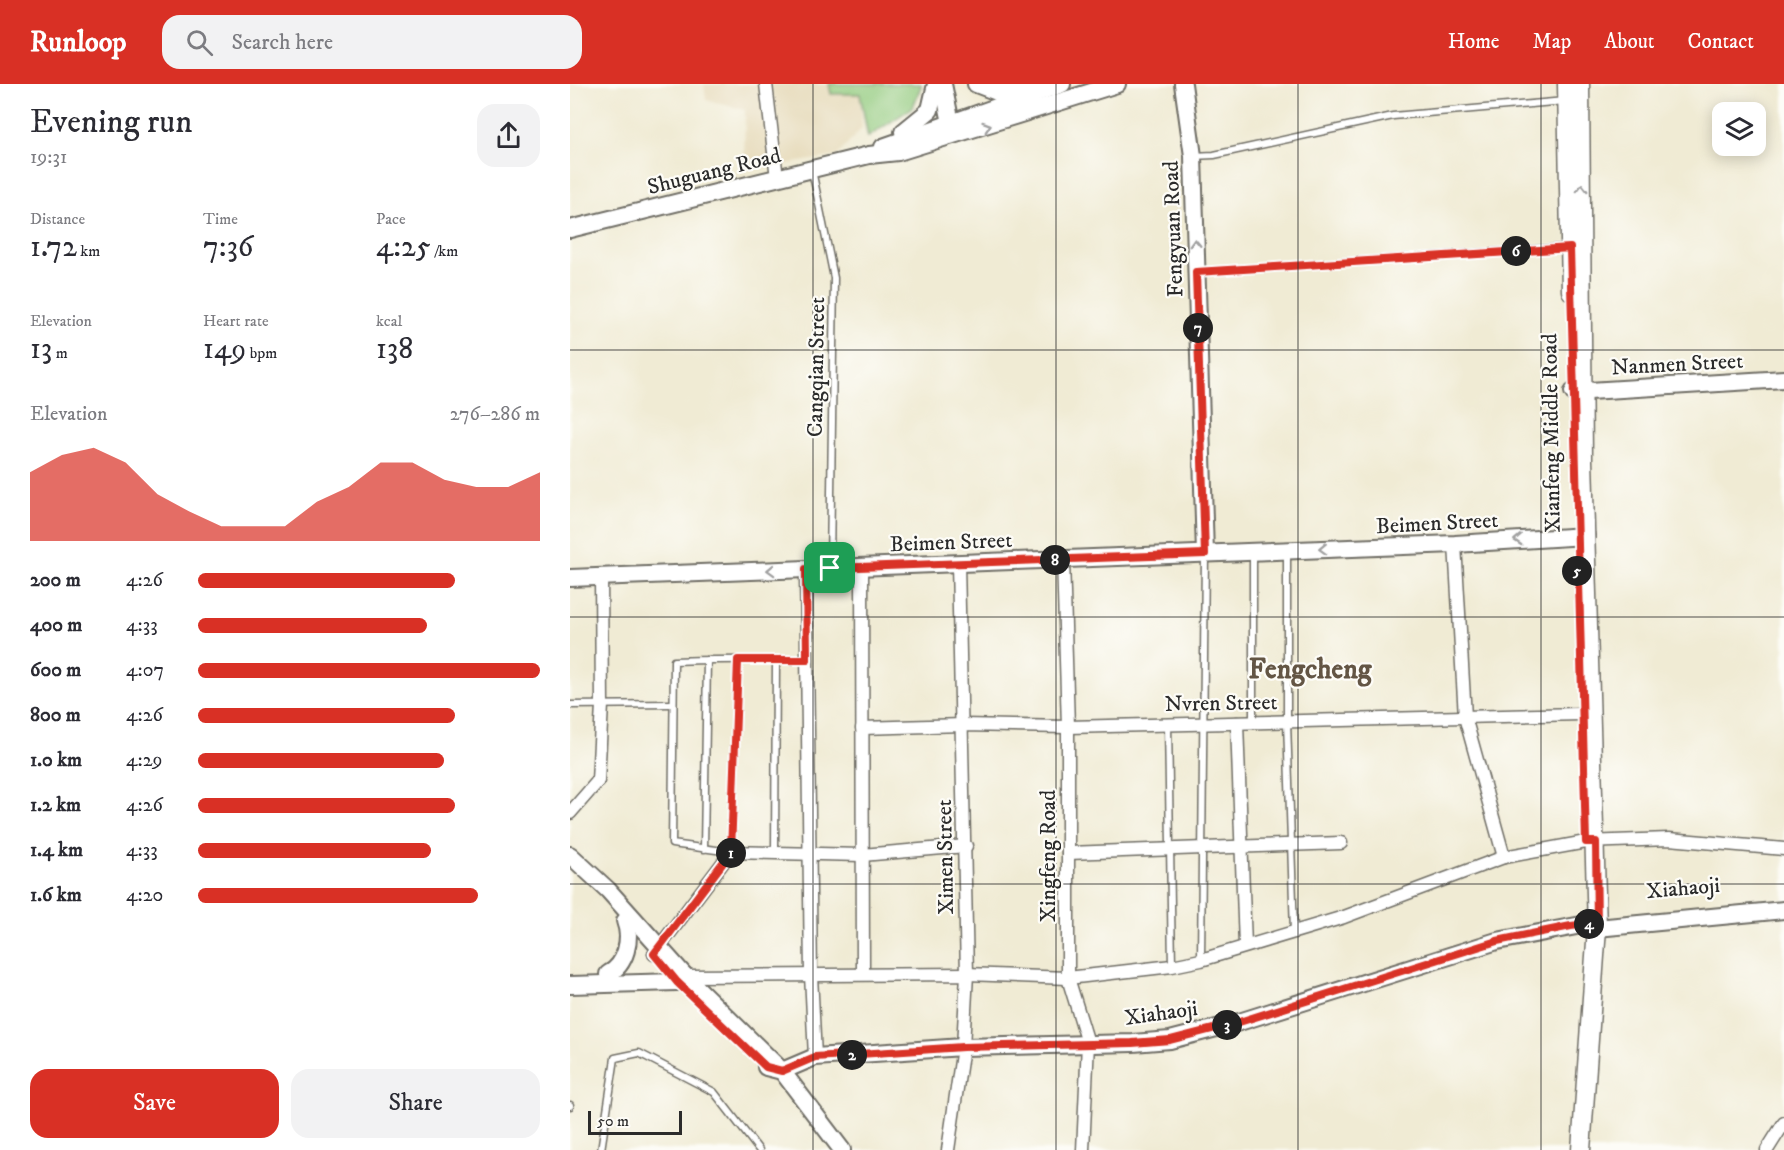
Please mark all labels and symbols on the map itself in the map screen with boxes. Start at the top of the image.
one-way arrow [981,121,992,133]
street label: Shuguang Road [645,142,784,201]
street label: Fengyuan Road [1158,160,1189,298]
one-way arrow [1576,184,1589,193]
pin: 6 [1501,236,1531,266]
one-way arrow [1189,239,1202,248]
street label: Cangqian Street [802,297,831,437]
pin: 7 [1183,313,1213,343]
street label: Xianfeng Middle Road [1536,333,1567,533]
street label: Nanmen Street [1610,348,1744,381]
street label: Beimen Street [1375,507,1499,540]
street label: Beimen Street [889,527,1013,558]
one-way arrow [1513,534,1522,547]
pin [804,542,855,593]
one-way arrow [1318,543,1327,555]
pin: 8 [1040,545,1070,575]
pin: 5 [1562,556,1592,586]
one-way arrow [767,564,776,577]
district label: Fengcheng [1249,652,1373,687]
street label: Nvren Street [1164,689,1278,718]
street label: Xingfeng Road [1035,790,1062,922]
street label: Ximen Street [931,799,960,915]
pin: 1 [716,838,746,868]
street label: Xiahaoji [1645,872,1721,905]
pin: 4 [1574,909,1604,939]
street label: Xiahaoji [1123,995,1199,1032]
pin: 3 [1212,1010,1242,1040]
pin: 2 [837,1040,867,1070]
scale bar [588,1108,682,1136]

